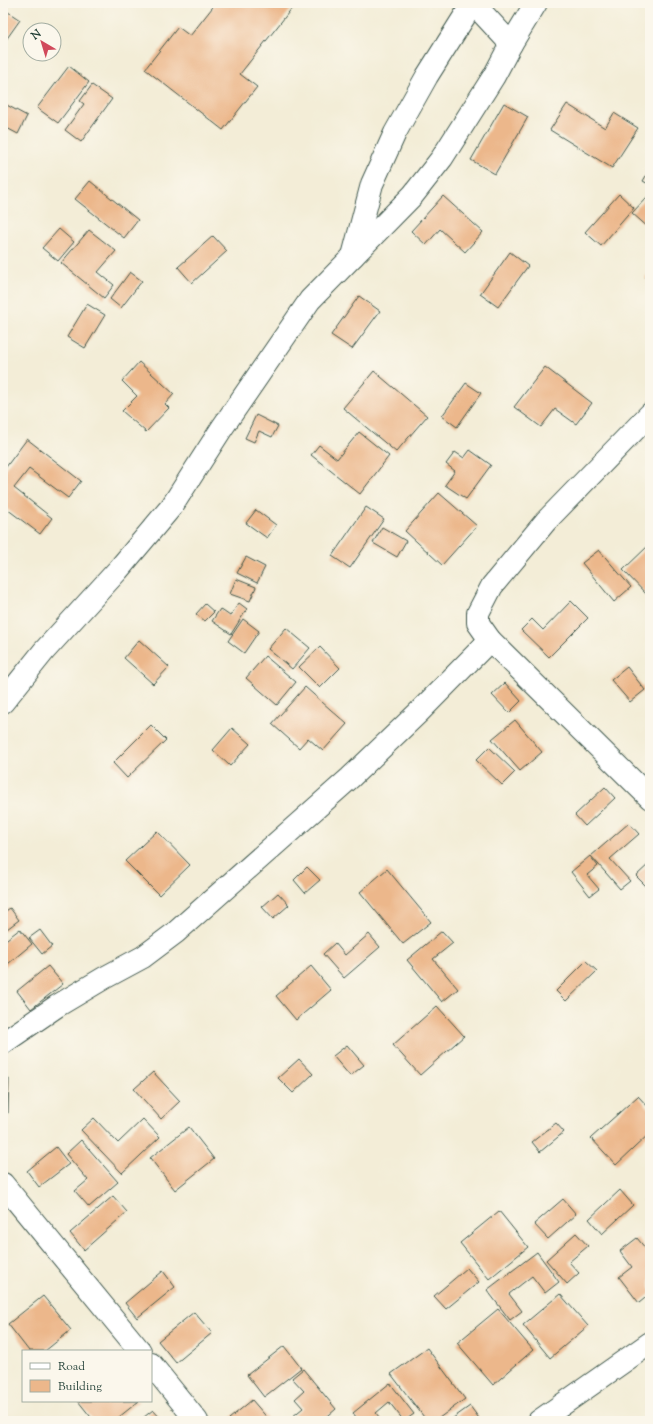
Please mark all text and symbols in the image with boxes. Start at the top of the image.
north arrow [22,22,62,62]
text: N [27,26,45,45]
legend [22,1350,152,1402]
text: Road [58,1358,85,1376]
text: Building [58,1378,102,1396]

